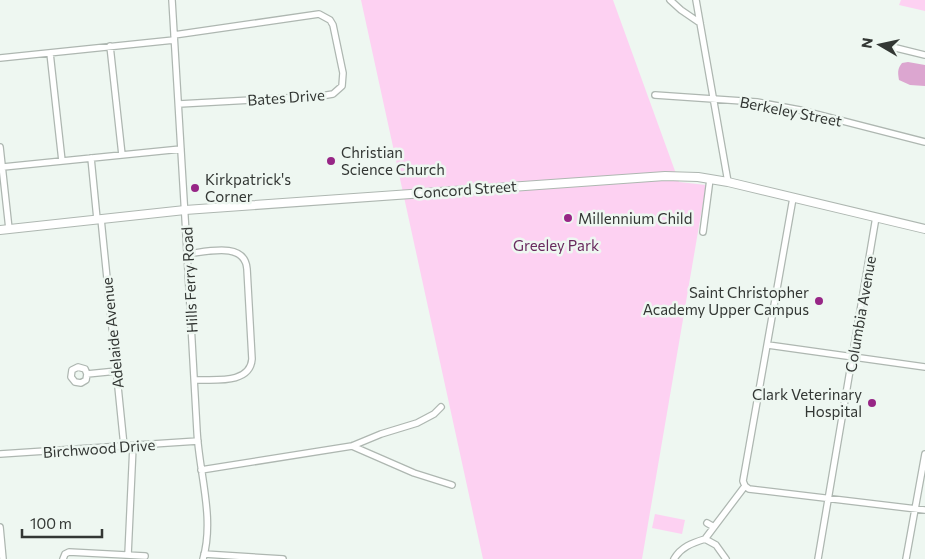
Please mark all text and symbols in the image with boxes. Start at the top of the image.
north arrow [855,20,905,70]
text: N [857,36,876,49]
street label: Bates Drive [247,85,325,109]
street label: Berkeley Street [738,92,844,130]
place label: Christian Science Church [341,143,445,178]
marker: Christian Science Church [325,155,337,167]
place label: Kirkpatrick's Corner [205,170,291,205]
street label: Concord Street [413,176,517,202]
marker: Kirkpatrick's Corner [189,182,201,194]
place label: Millennium Child [578,209,692,227]
marker: Millennium Child [562,212,574,224]
street label: Hills Ferry Road [177,226,201,334]
park label: Greeley Park [513,236,599,254]
street label: Columbia Avenue [841,254,879,374]
street label: Adelaide Avenue [97,277,127,389]
place label: Saint Christopher Academy Upper Campus [643,283,809,318]
marker: Saint Christopher Academy Upper Campus [813,295,825,307]
place label: Clark Veterinary Hospital [752,385,862,420]
marker: Clark Veterinary Hospital [866,397,878,409]
street label: Birchwood Drive [42,435,156,461]
scale bar [22,506,102,538]
text: 100 m [30,514,72,532]

